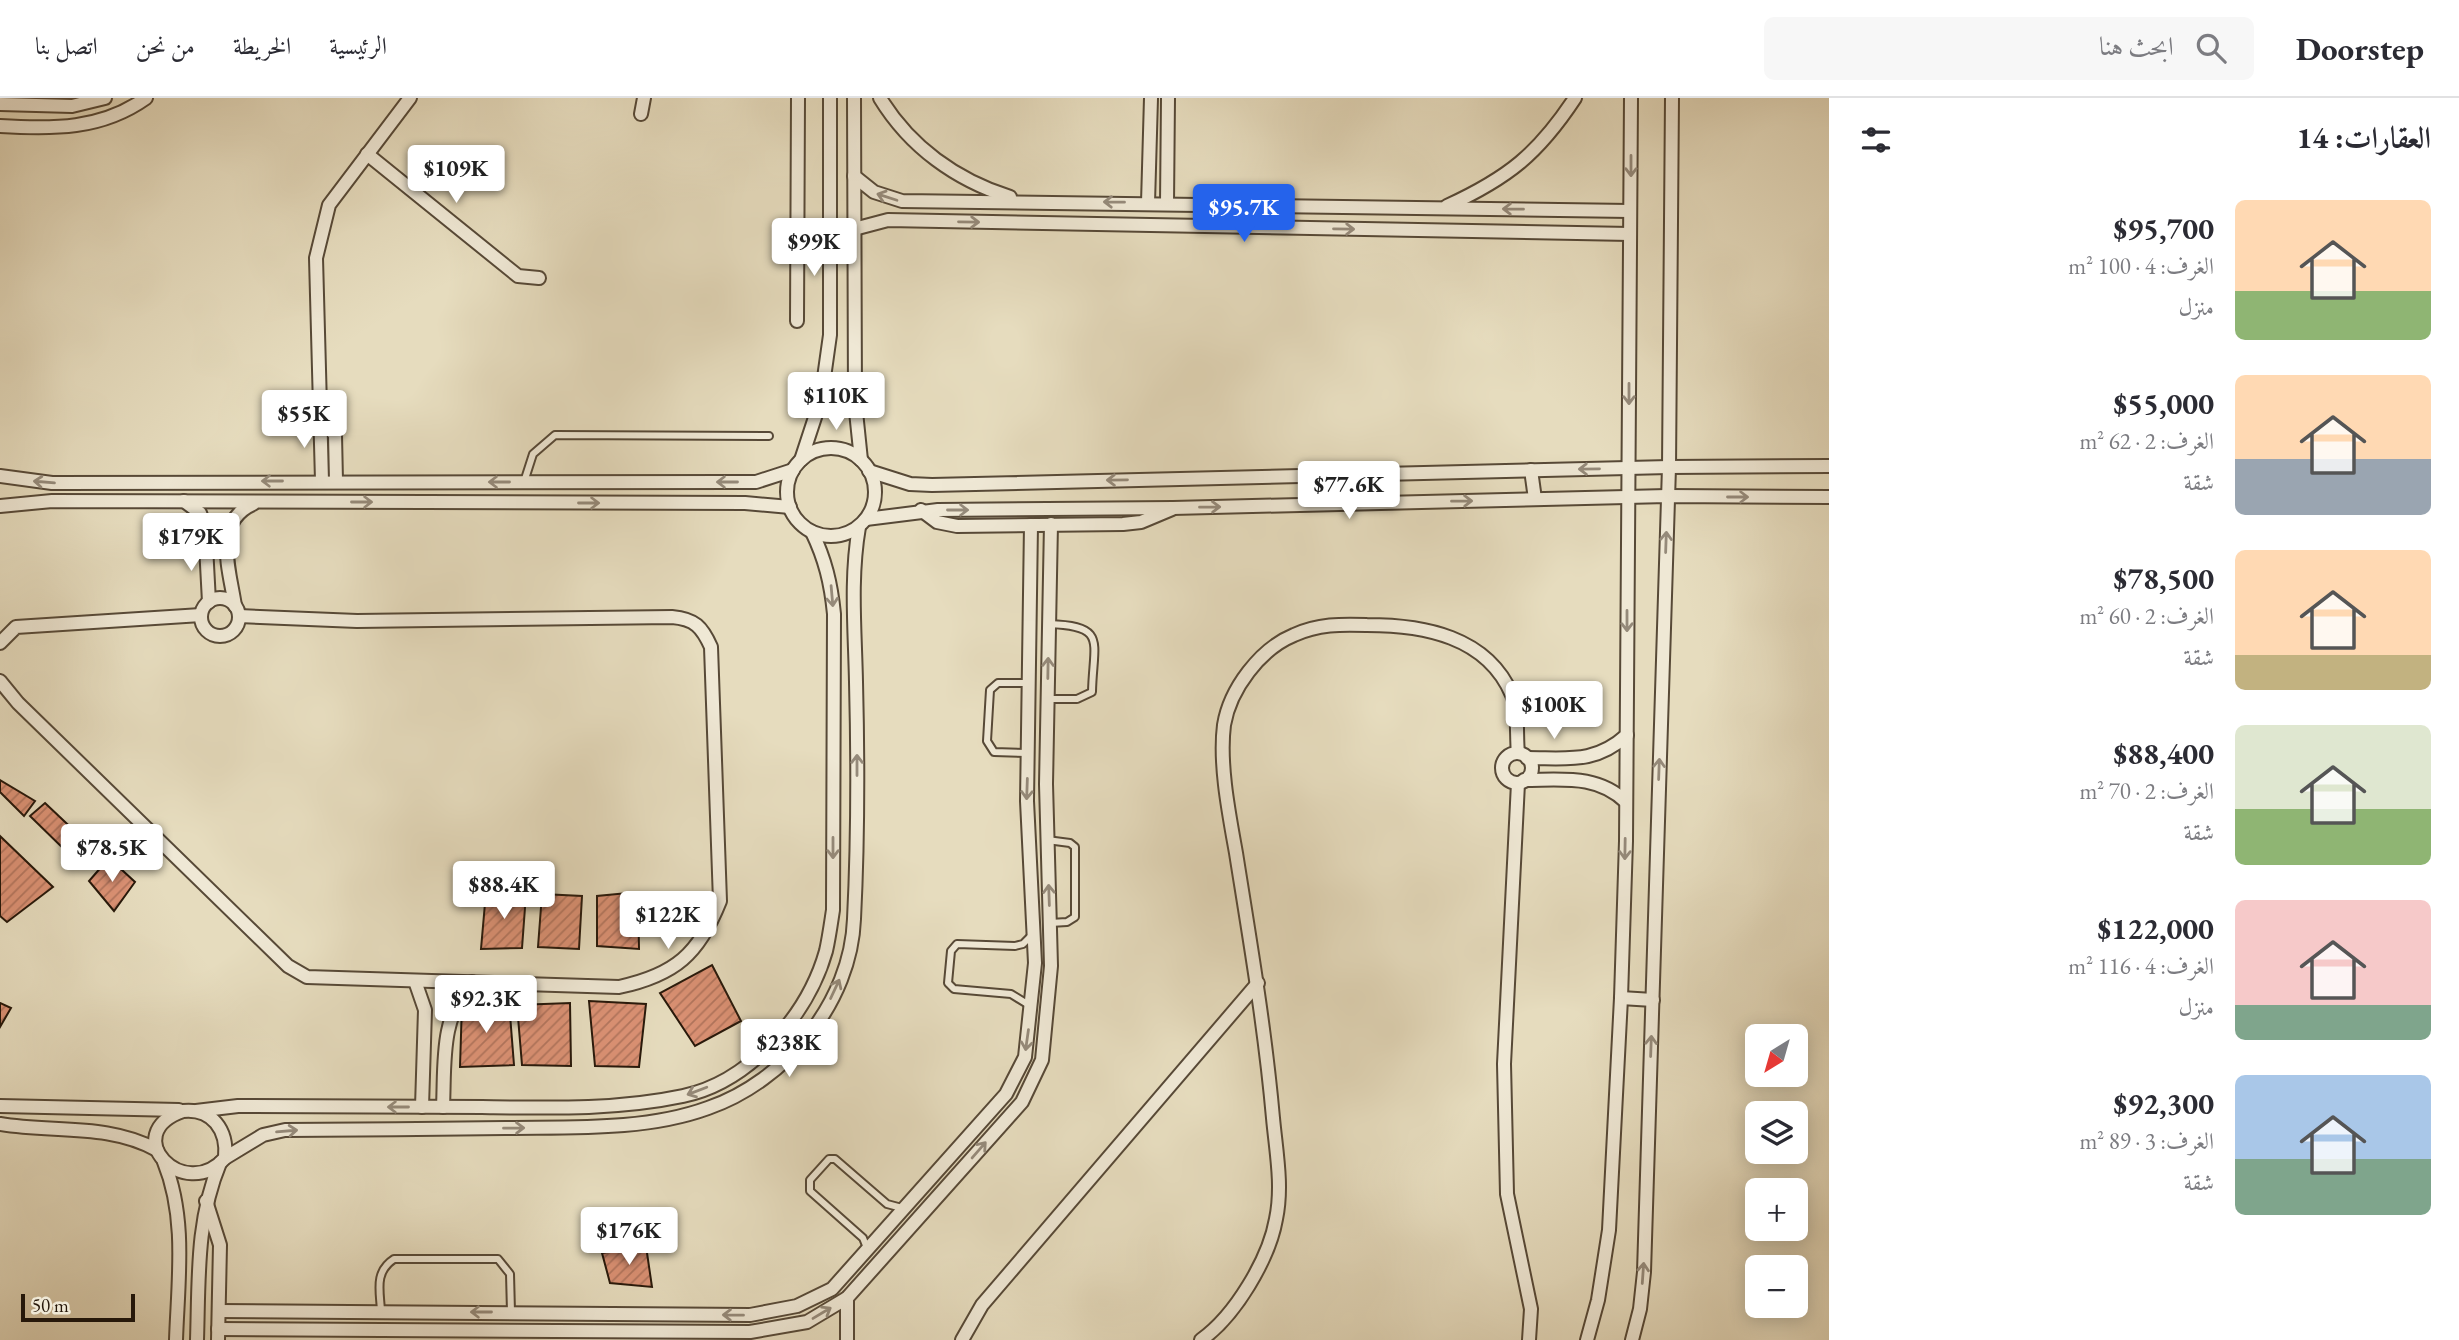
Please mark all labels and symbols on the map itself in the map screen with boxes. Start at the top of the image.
pin: $109K [407,146,505,205]
one-way arrow [1624,154,1637,177]
pin: $95.7K [1187,184,1301,244]
one-way arrow [877,190,899,202]
one-way arrow [1103,195,1126,209]
one-way arrow [1502,202,1525,216]
one-way arrow [958,215,981,228]
pin: $99K [773,218,855,278]
one-way arrow [1332,222,1355,236]
pin: $110K [787,372,885,432]
one-way arrow [1622,382,1636,405]
pin: $55K [263,390,345,450]
pin: $77.6K [1292,462,1406,521]
one-way arrow [1578,462,1601,475]
one-way arrow [1106,473,1129,487]
one-way arrow [261,474,284,488]
one-way arrow [34,475,56,488]
one-way arrow [488,475,511,489]
one-way arrow [716,475,739,489]
one-way arrow [1726,490,1749,503]
one-way arrow [350,495,373,509]
one-way arrow [1450,495,1473,508]
one-way arrow [578,496,601,510]
one-way arrow [1198,501,1221,514]
one-way arrow [946,503,969,517]
pin: $179K [142,514,240,573]
one-way arrow [1659,531,1673,554]
one-way arrow [826,584,839,607]
one-way arrow [1620,609,1634,632]
one-way arrow [1041,656,1055,679]
pin: $100K [1505,682,1603,741]
one-way arrow [850,754,864,777]
one-way arrow [1653,758,1666,781]
one-way arrow [1020,777,1034,800]
pin: $78.5K [55,824,169,884]
one-way arrow [826,836,840,859]
one-way arrow [1619,837,1632,860]
pin: $88.4K [447,862,561,921]
one-way arrow [1043,884,1056,907]
pin: $122K [619,892,717,951]
pin: $92.3K [429,976,543,1035]
one-way arrow [829,979,842,1000]
pin: $238K [740,1020,838,1079]
north arrow [1745,1024,1808,1087]
one-way arrow [1020,1028,1033,1051]
one-way arrow [1645,1034,1658,1057]
one-way arrow [687,1085,708,1098]
one-way arrow [386,1100,409,1114]
one-way arrow [502,1121,525,1134]
one-way arrow [275,1124,298,1137]
one-way arrow [971,1141,987,1159]
pin: $176K [580,1208,678,1267]
one-way arrow [1637,1262,1650,1285]
scale bar [21,1291,135,1323]
one-way arrow [470,1305,493,1319]
one-way arrow [812,1306,832,1320]
one-way arrow [722,1308,745,1322]

